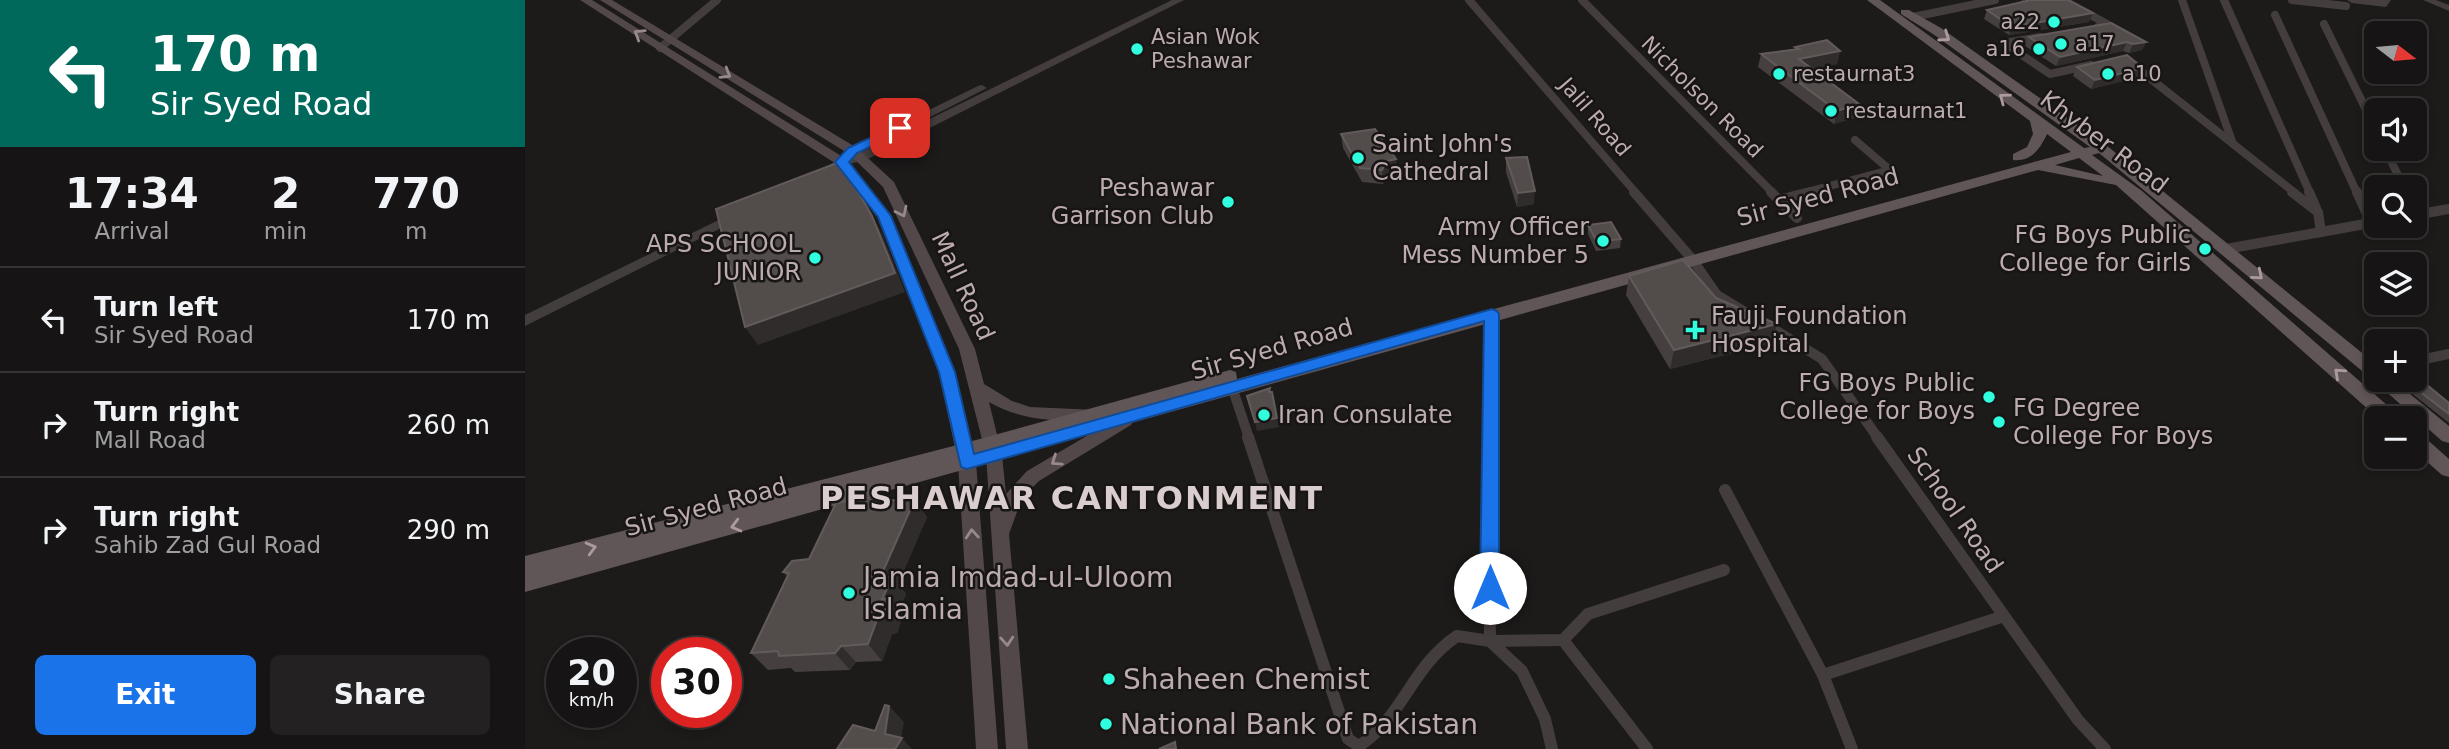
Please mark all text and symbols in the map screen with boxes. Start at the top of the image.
place label: a22 [2000,10,2040,34]
marker: a22 [2046,14,2062,30]
north arrow [2364,21,2427,84]
map controls [2364,21,2427,469]
place label: Asian Wok Peshawar [1151,25,1260,73]
text: 170 m [150,26,320,83]
icon: left [35,28,126,119]
one-way arrow [1937,29,1950,41]
one-way arrow [634,30,647,43]
street label: Nicholson Road [1636,31,1768,163]
place label: a17 [2075,32,2115,56]
marker: a17 [2053,36,2069,52]
place label: a16 [1985,37,2025,61]
marker: Asian Wok Peshawar [1129,41,1145,57]
marker: a16 [2031,41,2047,57]
place label: restaurnat3 [1793,62,1915,86]
place label: a10 [2122,62,2162,86]
one-way arrow [719,65,732,78]
marker: restaurnat3 [1771,66,1787,82]
marker: a10 [2100,66,2116,82]
street label: Jalil Road [1553,71,1636,161]
text: Sir Syed Road [150,85,372,123]
street label: Khyber Road [2035,85,2173,199]
one-way arrow [1999,94,2012,106]
pin [870,98,930,158]
button: sound [2364,98,2427,161]
place label: restaurnat1 [1845,99,1967,123]
marker: restaurnat1 [1823,103,1839,119]
icon: arrive [881,109,919,147]
place label: Saint John's Cathedral [1372,130,1512,186]
marker: Saint John's Cathedral [1350,150,1366,166]
street label: Sir Syed Road [1734,162,1902,232]
text: 17:34 [65,169,199,218]
text: 2 [271,169,300,218]
text: 770 [372,169,460,218]
place label: Peshawar Garrison Club [1051,174,1214,230]
button: search [2364,175,2427,238]
marker: Peshawar Garrison Club [1220,194,1236,210]
one-way arrow [893,205,907,217]
place label: Army Officer Mess Number 5 [1402,213,1589,269]
text: Arrival [95,218,169,244]
text: min [264,218,307,244]
text: m [405,218,427,244]
place label: FG Boys Public College for Girls [1999,221,2191,277]
street label: Mall Road [926,227,1000,345]
place label: APS SCHOOL JUNIOR [646,230,802,286]
marker: Army Officer Mess Number 5 [1595,233,1611,249]
marker: FG Boys Public College for Girls [2197,241,2213,257]
marker: APS SCHOOL JUNIOR [807,250,823,266]
button: layers [2364,252,2427,315]
one-way arrow [2250,267,2263,279]
text: Turn left [94,292,218,322]
icon: left [35,301,73,339]
place label: Fauji Foundation Hospital [1711,302,1907,358]
text: 170 m [407,305,490,335]
street label: Sir Syed Road [1188,313,1356,385]
marker: Fauji Foundation Hospital [1685,320,1705,340]
text: Sir Syed Road [94,322,254,348]
button: + [2364,329,2427,392]
place label: FG Boys Public College for Boys [1779,369,1975,425]
one-way arrow [2335,369,2348,381]
marker: FG Boys Public College for Boys [1981,389,1997,405]
place label: FG Degree College For Boys [2013,394,2213,450]
text: Turn right [94,397,239,427]
place label: Iran Consulate [1278,401,1452,429]
icon: right [35,406,73,444]
button: − [2364,406,2427,469]
marker: Iran Consulate [1256,407,1272,423]
text: 260 m [407,410,490,440]
marker: FG Degree College For Boys [1991,414,2007,430]
text: Mall Road [94,427,206,453]
street label: School Road [1901,442,2009,578]
one-way arrow [1051,452,1064,465]
street label: Sir Syed Road [622,472,790,542]
district label: PESHAWAR CANTONMENT [820,479,1324,517]
text: Turn right [94,502,239,532]
icon: right [35,511,73,549]
text: 290 m [407,515,490,545]
one-way arrow [730,517,742,532]
one-way arrow [965,528,980,539]
text: Sahib Zad Gul Road [94,532,321,558]
one-way arrow [585,542,597,556]
position arrow [1453,551,1527,625]
place label: Jamia Imdad-ul-Uloom Islamia [861,561,1173,626]
marker: Jamia Imdad-ul-Uloom Islamia [841,585,857,601]
one-way arrow [999,636,1014,647]
speed limit sign: 30 [651,637,742,728]
text: 20 [567,653,616,693]
button: Exit [35,655,256,735]
button: Share [270,655,490,735]
place label: Shaheen Chemist [1123,663,1370,696]
marker: Shaheen Chemist [1101,671,1117,687]
text: km/h [569,689,614,710]
place label: National Bank of Pakistan [1120,708,1478,741]
marker: National Bank of Pakistan [1098,716,1114,732]

